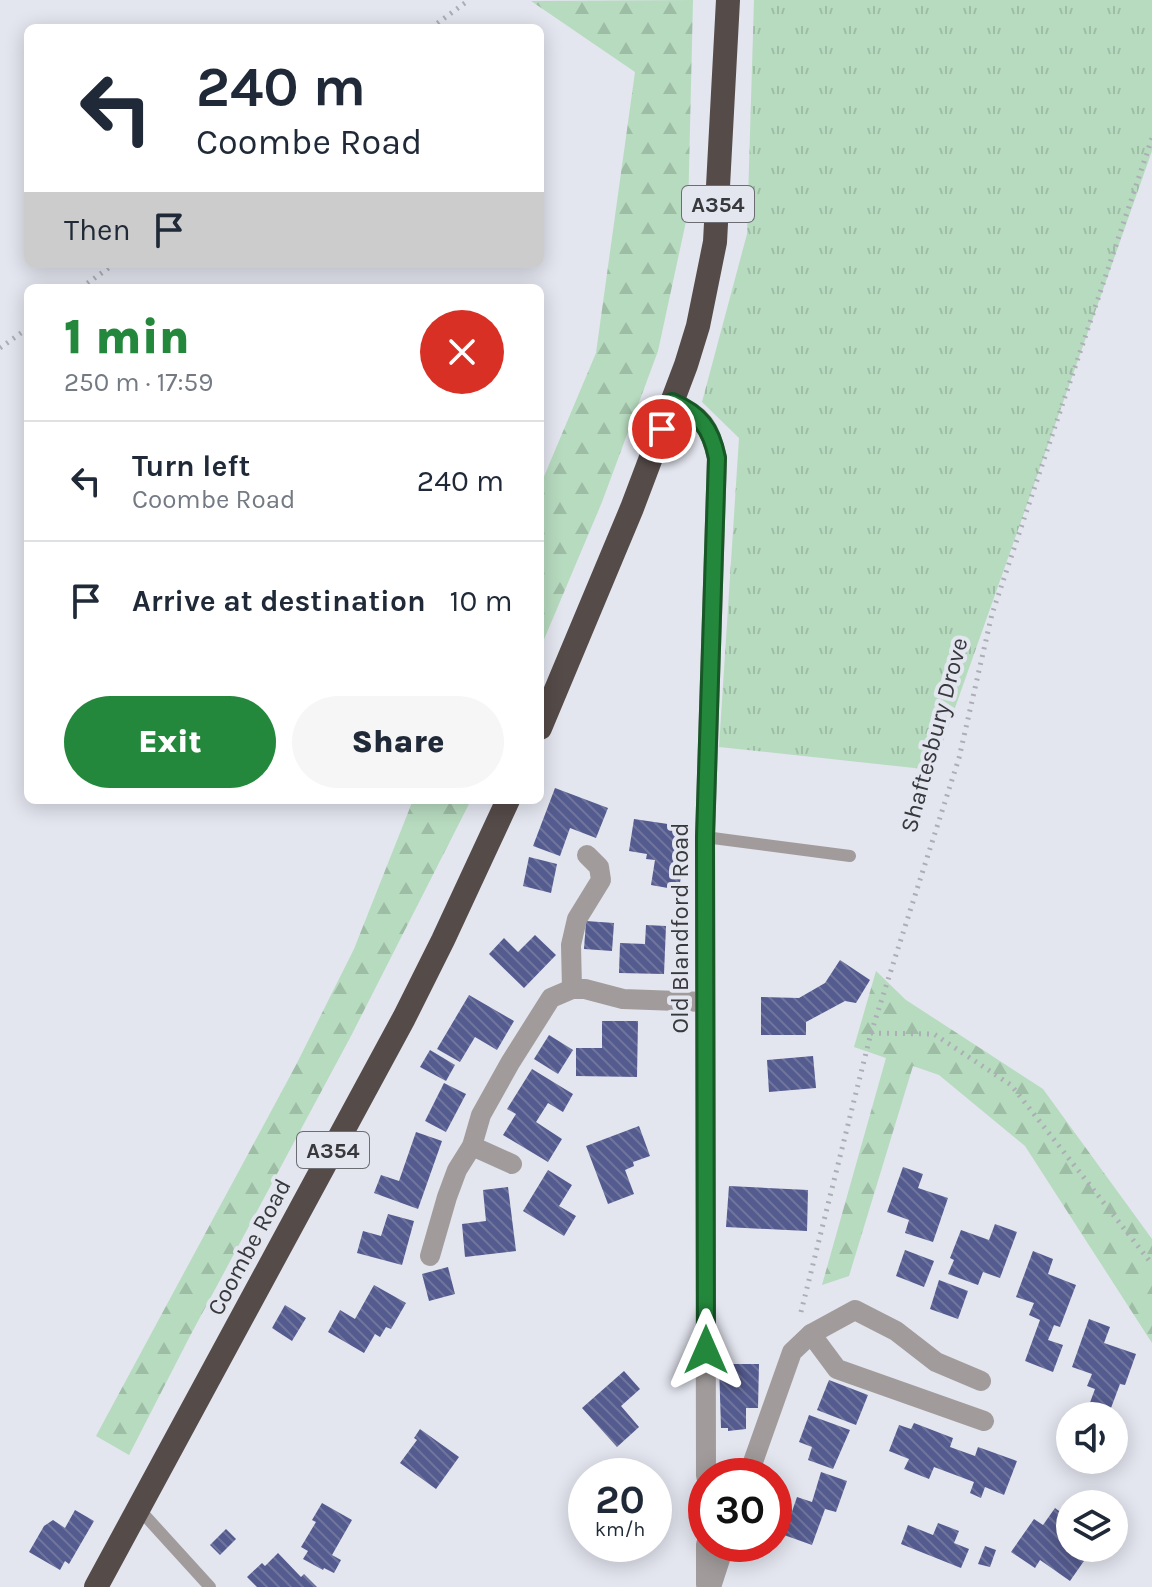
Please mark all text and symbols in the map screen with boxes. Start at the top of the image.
text: 240 m [196,54,366,119]
icon: left [64,56,168,160]
text: Coombe Road [196,121,422,163]
road number: A354 [682,186,754,222]
icon: arrive [147,208,191,252]
text: Then [64,212,131,248]
text: 1 min [64,309,190,365]
button: close [420,310,504,394]
text: 250 m · 17:59 [64,367,213,398]
pin [628,395,696,463]
icon: arrive [640,407,684,451]
text: Turn left [132,448,250,484]
icon: left [64,459,108,503]
text: 240 m [417,463,504,499]
text: Coombe Road [132,484,295,515]
icon: arrive [64,579,108,623]
text: Arrive at destination [132,583,426,619]
text: 10 m [450,583,513,619]
street label: Shaftesbury Drove [895,634,973,836]
button: Exit [64,696,276,788]
button: Share [292,696,504,788]
street label: Old Blandford Road [666,823,694,1033]
road number: A354 [297,1132,369,1168]
street label: Coombe Road [201,1174,297,1320]
position arrow [664,1308,748,1392]
map controls [1056,1402,1128,1562]
button: sound [1056,1402,1128,1474]
speed limit sign: 30 [688,1458,792,1562]
text: 20 [595,1476,645,1523]
button: layers [1056,1490,1128,1562]
text: km/h [595,1518,645,1541]

